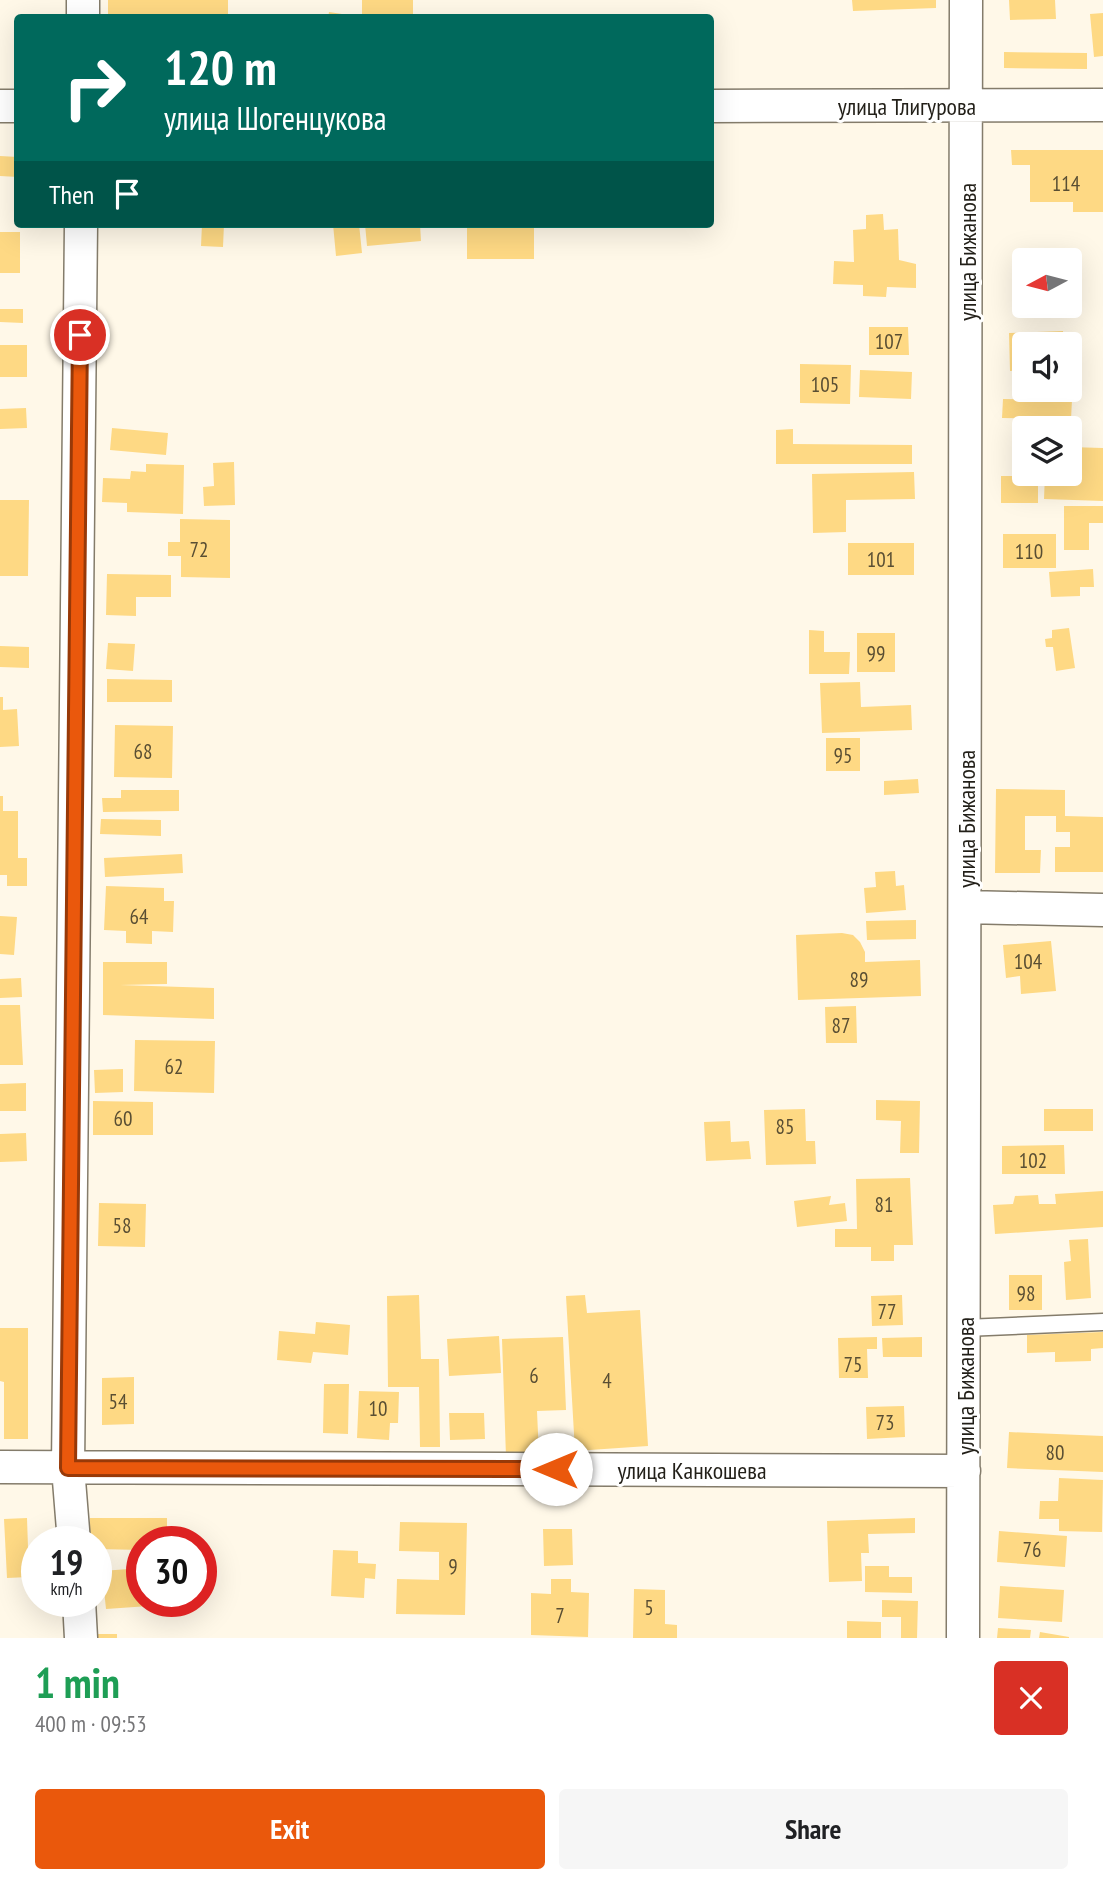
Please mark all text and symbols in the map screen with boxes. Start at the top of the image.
text: 120 m [164,35,277,99]
icon: right [49,42,140,133]
street label: улица Тлигурова [838,91,976,122]
text: улица Шогенцукова [164,97,387,139]
house number: 114 [1052,170,1081,197]
icon: arrive [108,175,146,213]
text: Then [49,178,94,211]
street label: улица Бижанова [952,183,983,321]
north arrow [1012,248,1082,318]
map controls [1012,248,1082,486]
pin [50,305,110,365]
icon: arrive [61,316,99,354]
house number: 107 [875,328,903,355]
button: sound [1012,332,1082,402]
house number: 105 [811,371,839,398]
button: layers [1012,416,1082,486]
house number: 72 [190,536,208,563]
house number: 110 [1015,538,1043,565]
house number: 101 [867,546,895,573]
house number: 99 [867,640,885,667]
house number: 68 [134,738,152,765]
house number: 95 [834,742,852,769]
street label: улица Бижанова [951,750,982,888]
house number: 64 [130,903,149,930]
house number: 104 [1014,948,1043,975]
house number: 89 [850,966,868,993]
house number: 87 [832,1012,850,1039]
house number: 62 [165,1053,183,1080]
house number: 60 [114,1105,132,1132]
house number: 85 [776,1113,794,1140]
house number: 102 [1019,1147,1047,1174]
house number: 81 [875,1191,893,1218]
house number: 58 [113,1212,131,1239]
house number: 98 [1017,1280,1035,1307]
house number: 77 [878,1298,896,1325]
street label: улица Бижанова [950,1317,981,1455]
house number: 75 [844,1351,862,1378]
house number: 6 [529,1362,539,1389]
house number: 4 [602,1367,612,1394]
house number: 54 [109,1388,128,1415]
house number: 10 [369,1395,387,1422]
house number: 73 [876,1409,894,1436]
position arrow [519,1432,593,1506]
house number: 80 [1046,1439,1064,1466]
street label: улица Канкошева [617,1455,767,1486]
speed limit sign: 30 [126,1526,217,1617]
house number: 76 [1023,1536,1041,1563]
text: 19 [50,1539,83,1585]
house number: 9 [448,1553,458,1580]
text: km/h [51,1577,82,1600]
house number: 5 [644,1594,654,1621]
house number: 7 [555,1602,565,1629]
text: 1 min [35,1655,120,1710]
button: close [994,1661,1068,1735]
text: 400 m · 09:53 [35,1709,147,1738]
button: Exit [35,1789,545,1869]
button: Share [559,1789,1068,1869]

